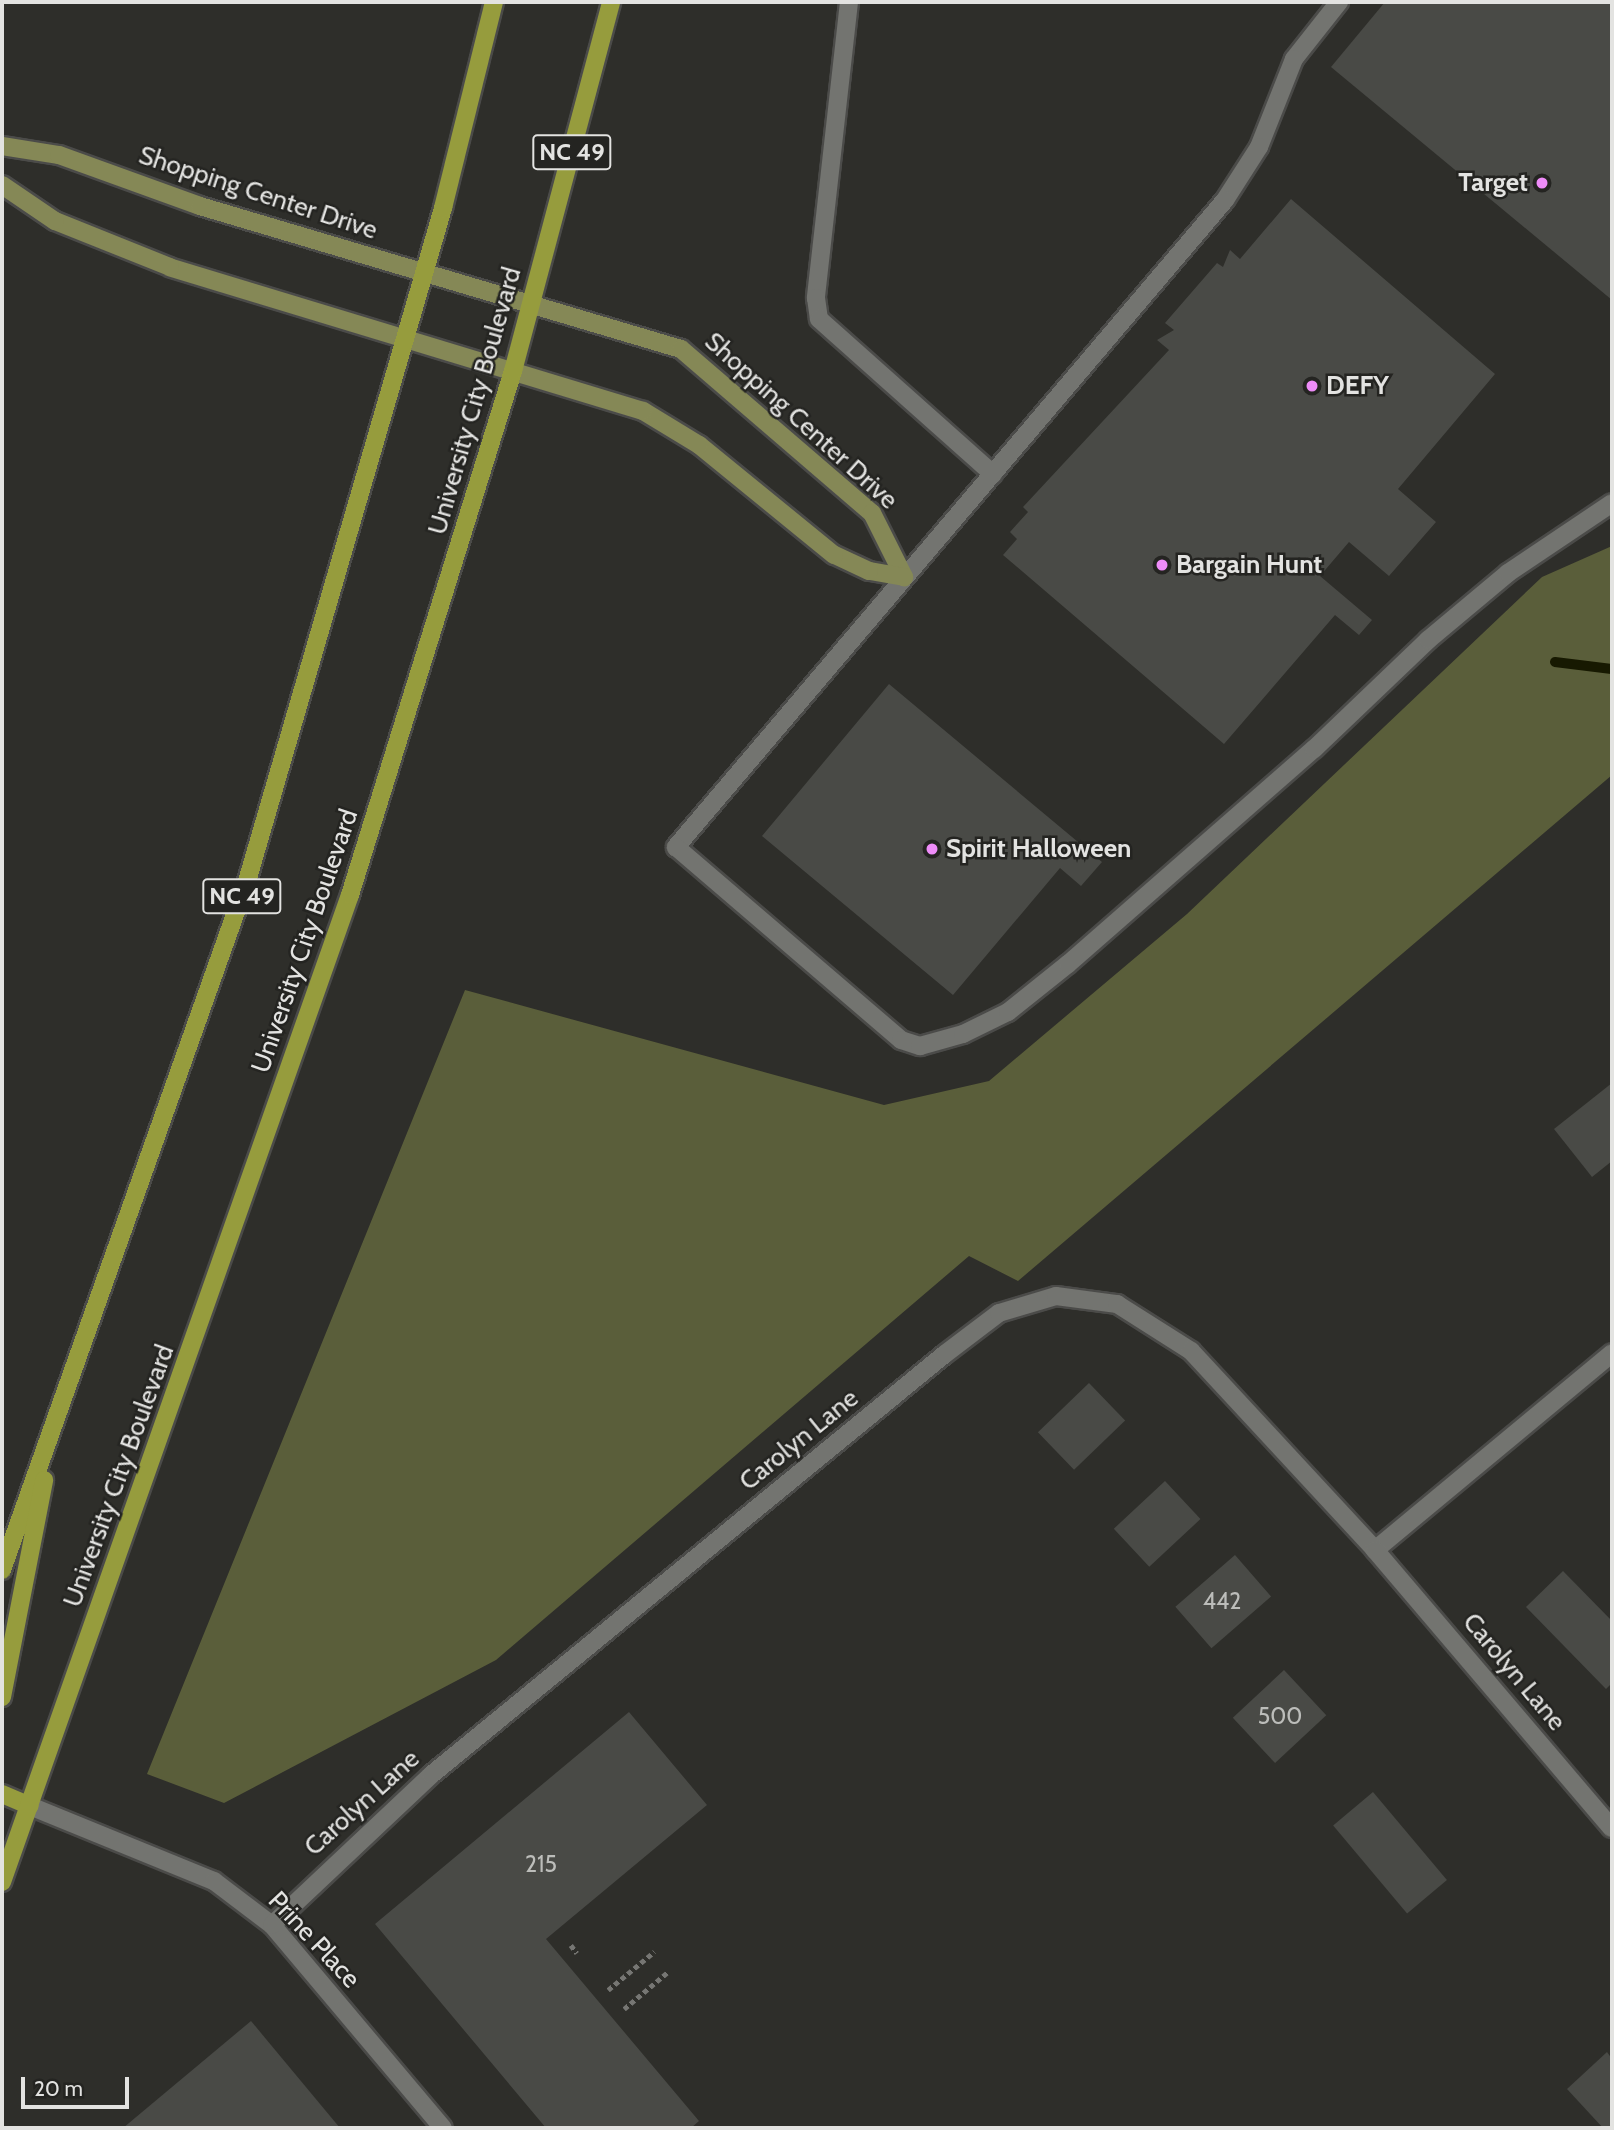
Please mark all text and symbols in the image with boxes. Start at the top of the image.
road number: NC 49 [532,132,612,172]
street label: Shopping Center Drive [135,140,381,246]
place label: Target [1458,167,1528,199]
marker: Target [1534,175,1550,191]
street label: University City Boulevard [422,264,528,538]
street label: Shopping Center Drive [698,326,904,516]
place label: DEFY [1326,370,1389,402]
marker: DEFY [1304,378,1320,394]
place label: Bargain Hunt [1176,549,1322,581]
marker: Bargain Hunt [1154,557,1170,573]
street label: University City Boulevard [245,805,365,1077]
place label: Spirit Halloween [946,833,1131,865]
marker: Spirit Halloween [924,841,940,857]
road number: NC 49 [202,876,282,916]
street label: University City Boulevard [57,1341,181,1611]
street label: Carolyn Lane [733,1383,865,1497]
house number: 442 [1203,1587,1241,1615]
street label: Carolyn Lane [1456,1607,1572,1737]
house number: 500 [1258,1702,1302,1730]
street label: Carolyn Lane [298,1743,426,1863]
house number: 215 [525,1850,557,1878]
street label: Prine Place [262,1885,366,1995]
scale bar [24,2064,133,2108]
text: 20 m [34,2076,83,2101]

